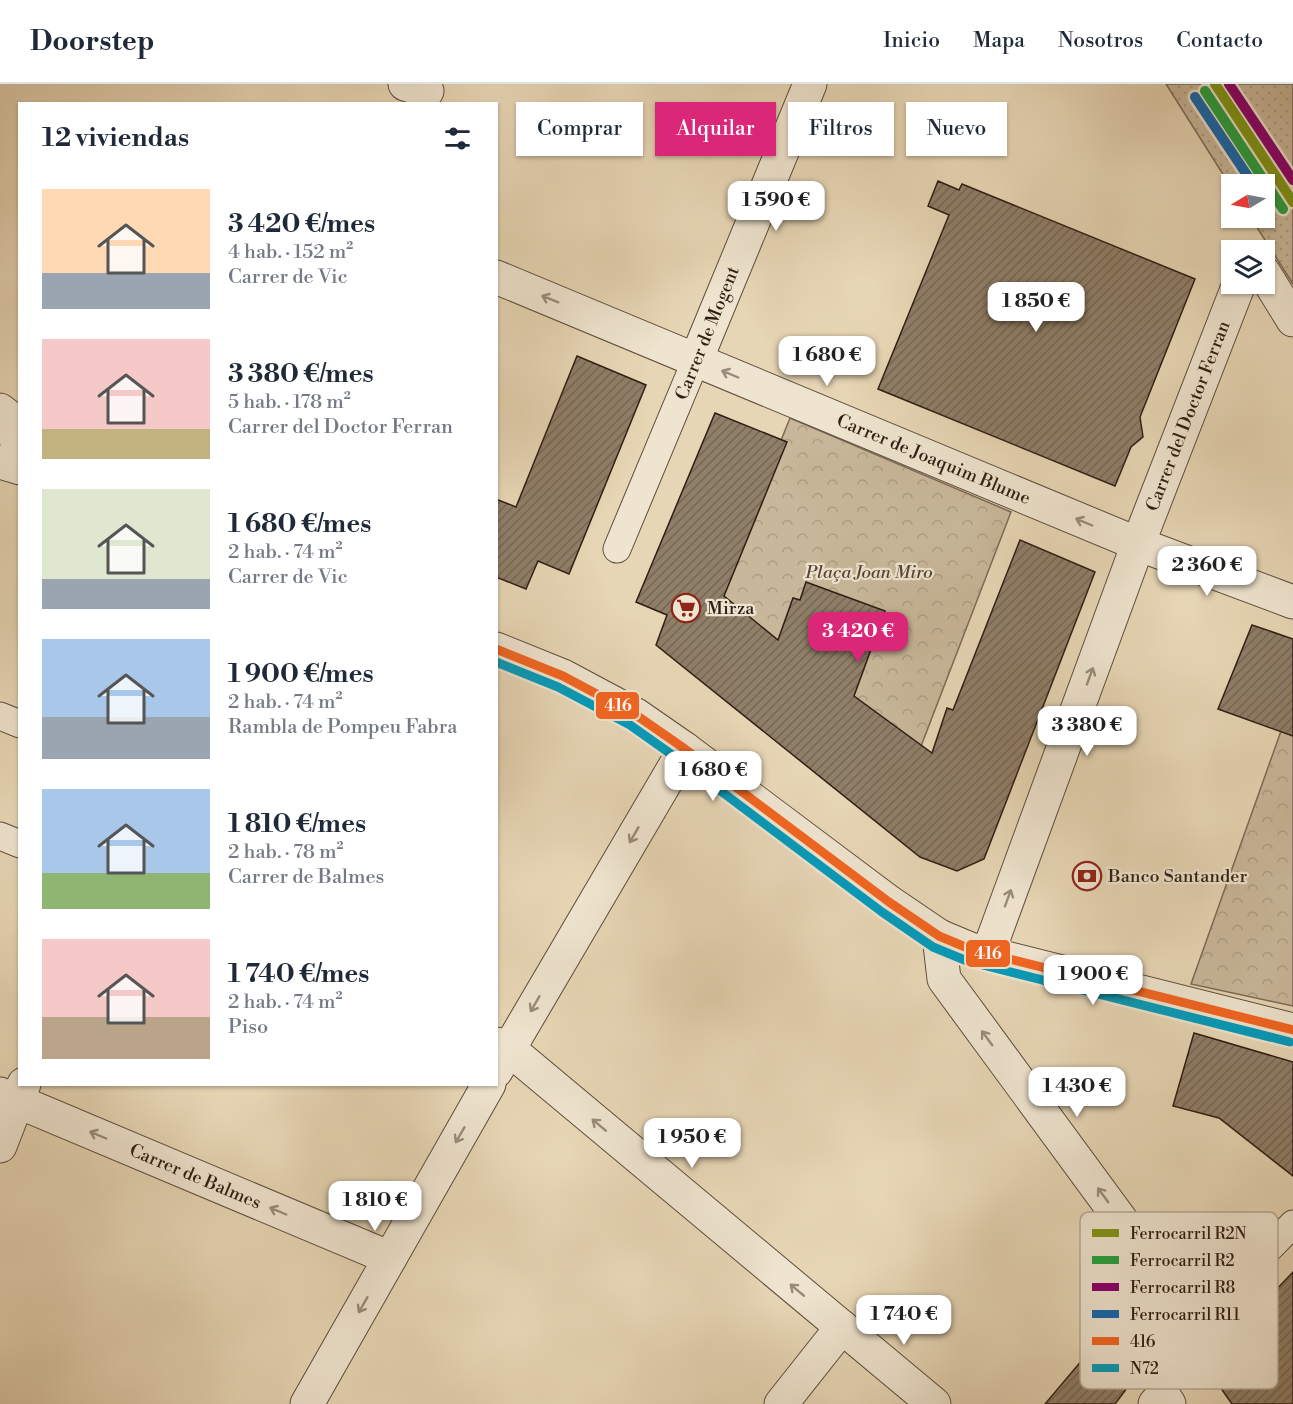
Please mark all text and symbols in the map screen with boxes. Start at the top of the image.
text: Doorstep [30,24,155,59]
text: Inicio [883,28,940,54]
text: Mapa [973,28,1025,54]
text: Nosotros [1058,28,1143,54]
text: Contacto [1176,28,1263,54]
chip: Comprar [516,102,643,156]
chip: Alquilar [655,102,776,156]
chip: Filtros [788,102,894,156]
chip: Nuevo [906,102,1007,156]
text: 12 viviendas [42,122,189,154]
icon: filters [441,122,474,155]
north arrow [1221,174,1275,228]
map controls [1221,174,1275,294]
pin: 1 590 € [721,181,831,232]
text: 1 590 € [742,188,810,213]
text: 3 420 €/mes [228,208,375,240]
icon: home [90,213,162,285]
text: 4 hab. · 152 m² [228,240,353,265]
button: layers [1221,240,1275,294]
street label: Carrer de Mogent [670,262,745,403]
text: Carrer de Vic [228,265,348,290]
pin: 1 850 € [981,282,1091,333]
text: 1 850 € [1002,289,1070,314]
one-way arrow [541,293,559,304]
street label: Carrer del Doctor Ferran [1141,317,1236,515]
pin: 1 680 € [772,336,882,387]
text: 1 680 € [793,343,861,368]
text: 3 380 €/mes [228,358,374,390]
icon: home [90,363,162,435]
one-way arrow [721,368,739,379]
text: 5 hab. · 178 m² [228,390,351,415]
street label: Carrer de Joaquim Blume [833,409,1034,510]
text: Carrer del Doctor Ferran [228,415,453,440]
text: 1 680 €/mes [228,508,371,540]
icon: home [90,513,162,585]
one-way arrow [1076,515,1094,527]
text: 2 hab. · 74 m² [228,540,343,565]
pin: 2 360 € [1152,546,1262,597]
text: 2 360 € [1171,553,1243,578]
park label: Plaça Joan Miro [804,561,933,584]
text: Carrer de Vic [228,565,348,590]
supermarket icon: Mirza [670,592,702,624]
place label: Mirza [707,597,755,620]
pin: 3 420 € [803,612,913,663]
text: 3 420 € [822,619,894,644]
text: 1 900 €/mes [228,658,374,690]
icon: home [90,663,162,735]
one-way arrow [1085,667,1096,686]
text: 2 hab. · 74 m² [228,690,343,715]
line badge: 416 [595,691,640,720]
text: 416 [604,696,632,716]
pin: 3 380 € [1032,706,1142,757]
text: 3 380 € [1052,713,1122,738]
text: Rambla de Pompeu Fabra [228,715,457,740]
pin: 1 680 € [658,751,768,802]
text: 1 680 € [679,758,747,783]
text: 1 810 €/mes [228,808,366,840]
icon: home [90,813,162,885]
one-way arrow [628,826,640,843]
text: 2 hab. · 78 m² [228,840,344,865]
bank icon: Banco Santander [1071,860,1103,892]
text: Carrer de Balmes [228,865,384,890]
place label: Banco Santander [1107,865,1247,888]
one-way arrow [1003,889,1014,908]
line badge: 416 [965,939,1011,968]
text: 416 [974,944,1002,964]
pin: 1 900 € [1038,955,1148,1006]
text: 1 740 €/mes [228,958,369,990]
text: 1 900 € [1058,962,1128,987]
icon: home [90,963,162,1035]
text: 2 hab. · 74 m² [228,990,343,1015]
one-way arrow [529,995,541,1012]
text: Piso [228,1015,268,1040]
one-way arrow [981,1031,994,1047]
pin: 1 430 € [1022,1067,1132,1118]
text: 1 430 € [1043,1074,1112,1099]
one-way arrow [591,1118,607,1131]
pin: 1 950 € [637,1118,747,1169]
text: 1 950 € [658,1125,726,1150]
one-way arrow [453,1126,465,1143]
one-way arrow [89,1129,108,1140]
street label: Carrer de Balmes [126,1139,265,1215]
pin: 1 810 € [320,1181,430,1232]
text: 1 810 € [343,1188,407,1213]
one-way arrow [1097,1188,1109,1204]
one-way arrow [269,1205,288,1216]
legend [1080,1212,1278,1389]
text: Ferrocarril R2N [1130,1224,1247,1244]
text: Ferrocarril R2 [1130,1251,1235,1271]
text: Ferrocarril R8 [1130,1278,1235,1298]
one-way arrow [790,1283,805,1297]
pin: 1 740 € [849,1295,959,1346]
one-way arrow [357,1296,369,1313]
text: 1 740 € [870,1302,938,1327]
text: Ferrocarril R11 [1130,1305,1240,1325]
text: 416 [1130,1332,1156,1352]
text: N72 [1130,1359,1159,1379]

